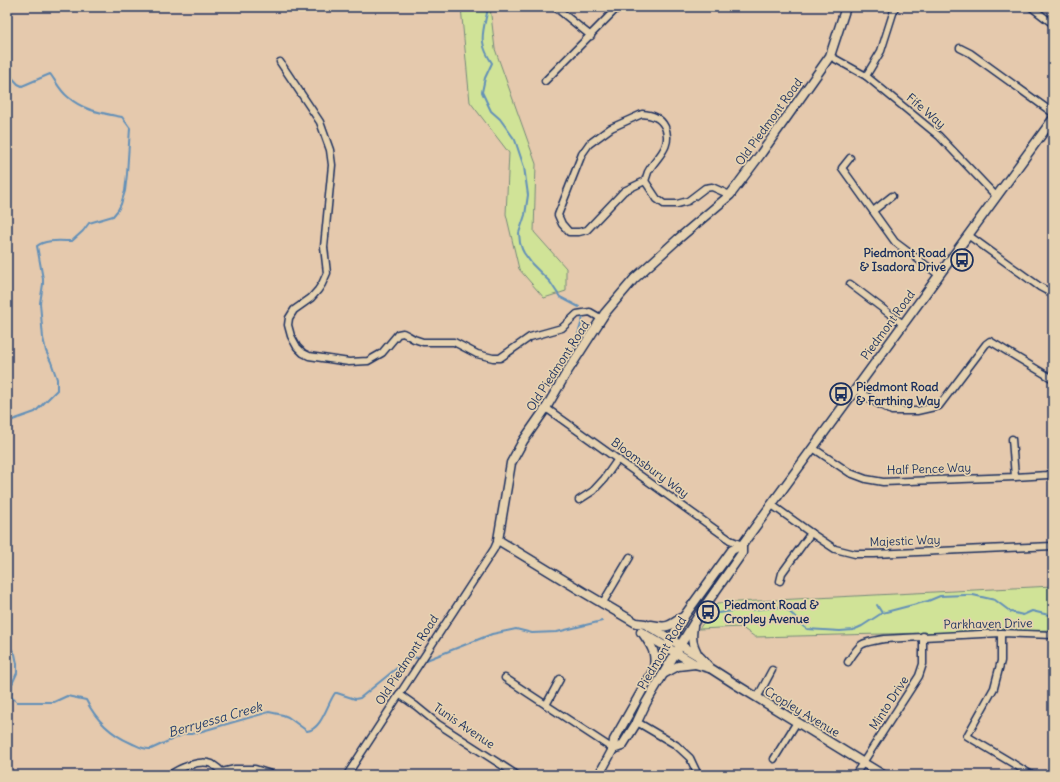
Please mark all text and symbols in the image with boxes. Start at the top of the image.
street label: Old Piedmont Road [732,75,805,168]
street label: Fife Way [904,90,949,131]
place label: Piedmont Road & Isadora Drive [860,245,947,274]
bus stop icon: Piedmont Road & Isadora Drive [949,247,975,273]
street label: Piedmont Road [857,287,918,363]
street label: Old Piedmont Road [523,318,592,414]
place label: Piedmont Road & Farthing Way [856,379,940,409]
bus stop icon: Piedmont Road & Farthing Way [828,381,854,407]
street label: Bloomsbury Way [609,434,692,501]
street label: Half Pence Way [887,460,971,477]
street label: Majestic Way [869,532,941,549]
place label: Piedmont Road & Cropley Avenue [724,597,819,627]
bus stop icon: Piedmont Road & Cropley Avenue [695,599,721,625]
street label: Old Piedmont Road [372,612,441,708]
street label: Piedmont Road [634,613,689,692]
street label: Parkhaven Drive [943,615,1033,632]
street label: Minto Drive [866,673,912,732]
street label: Cropley Avenue [762,683,843,740]
water label: Berryessa Creek [166,698,265,741]
street label: Tunis Avenue [431,700,498,752]

